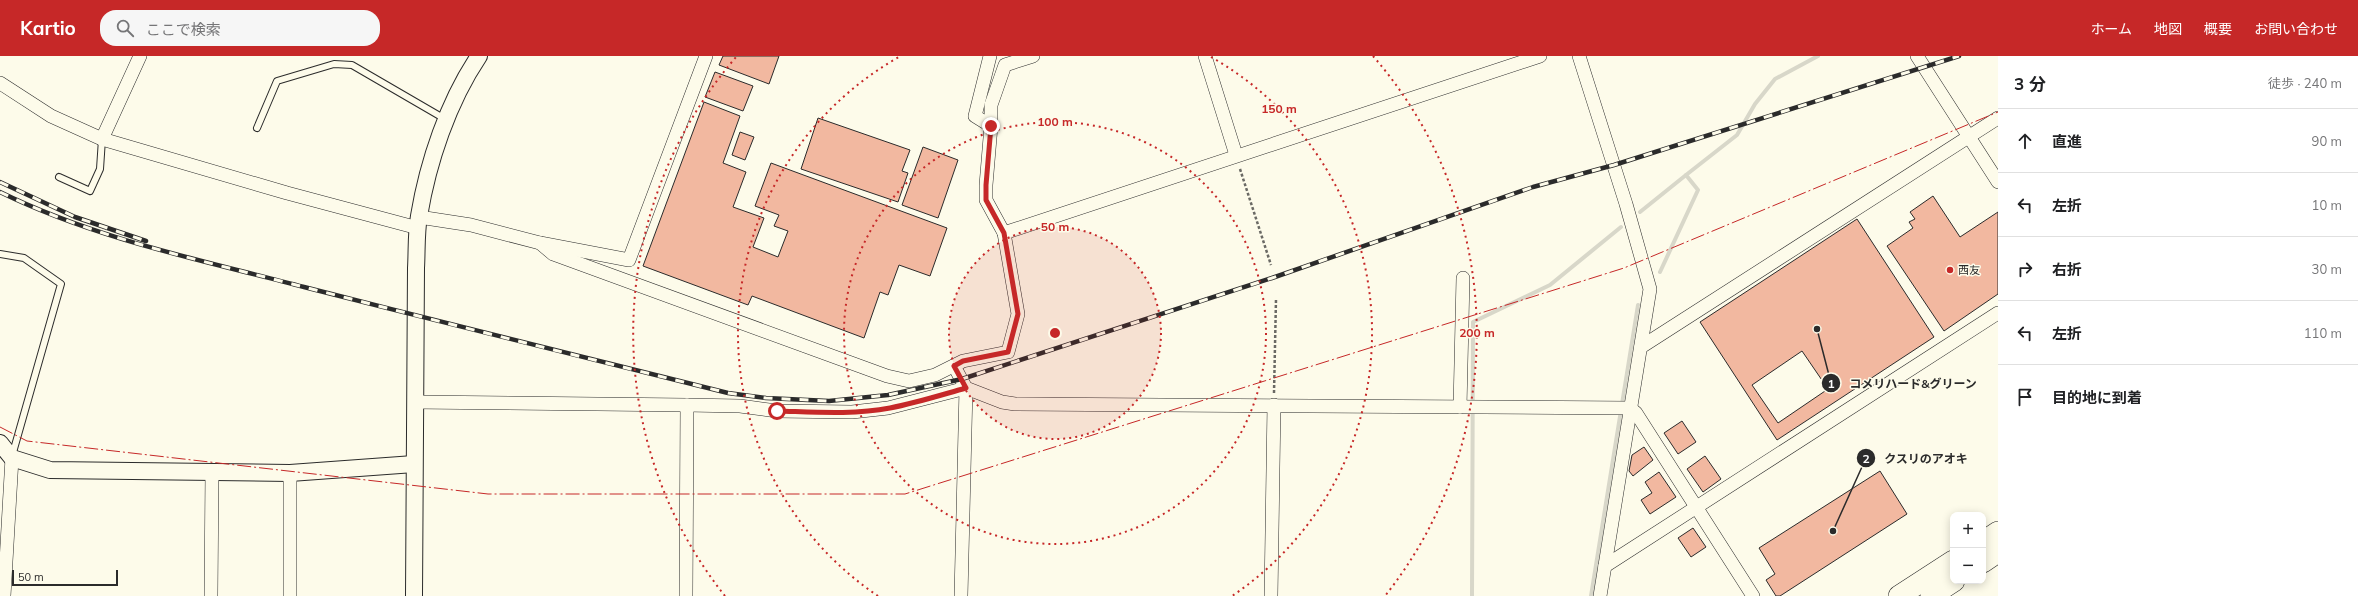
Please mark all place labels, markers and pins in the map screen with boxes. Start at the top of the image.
place label: 西友 [1958,263,1980,277]
marker: 西友 [1945,265,1955,275]
centre of rings [1048,326,1062,340]
callout: コメリハード&グリーン [1821,371,1985,395]
callout: クスリのアオキ [1856,446,1976,470]

